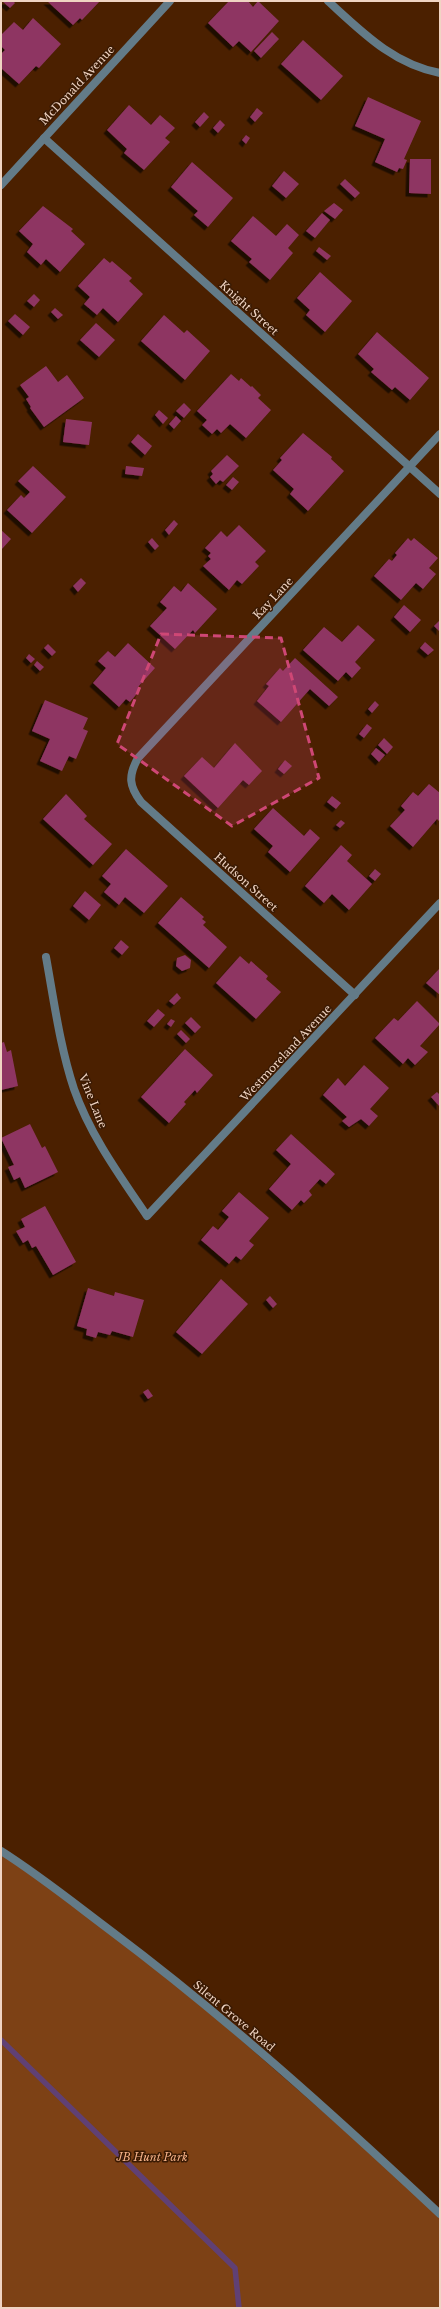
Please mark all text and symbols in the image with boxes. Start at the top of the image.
street label: McDonald Avenue [36,42,118,128]
street label: Knight Street [217,278,282,339]
street label: Kay Lane [250,574,296,622]
street label: Hudson Street [211,850,281,915]
street label: Westmoreland Avenue [237,1002,335,1105]
street label: Vine Lane [75,1071,110,1130]
street label: Silent Grove Road [190,1978,278,2055]
park label: JB Hunt Park [115,2150,188,2164]

